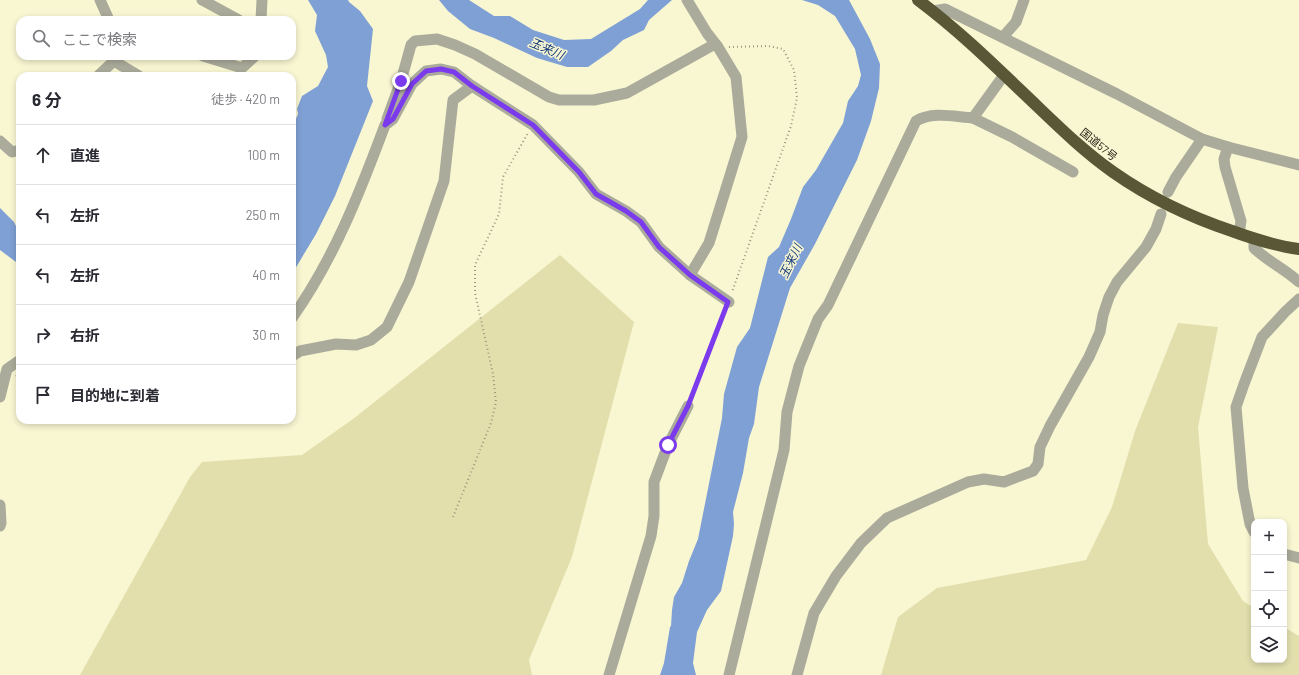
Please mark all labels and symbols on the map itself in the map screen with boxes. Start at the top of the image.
water label: 玉来川 [528,35,568,62]
route end [392,72,410,90]
street label: 国道57号 [1078,125,1120,163]
water label: 玉来川 [776,240,805,280]
route start [659,436,677,454]

